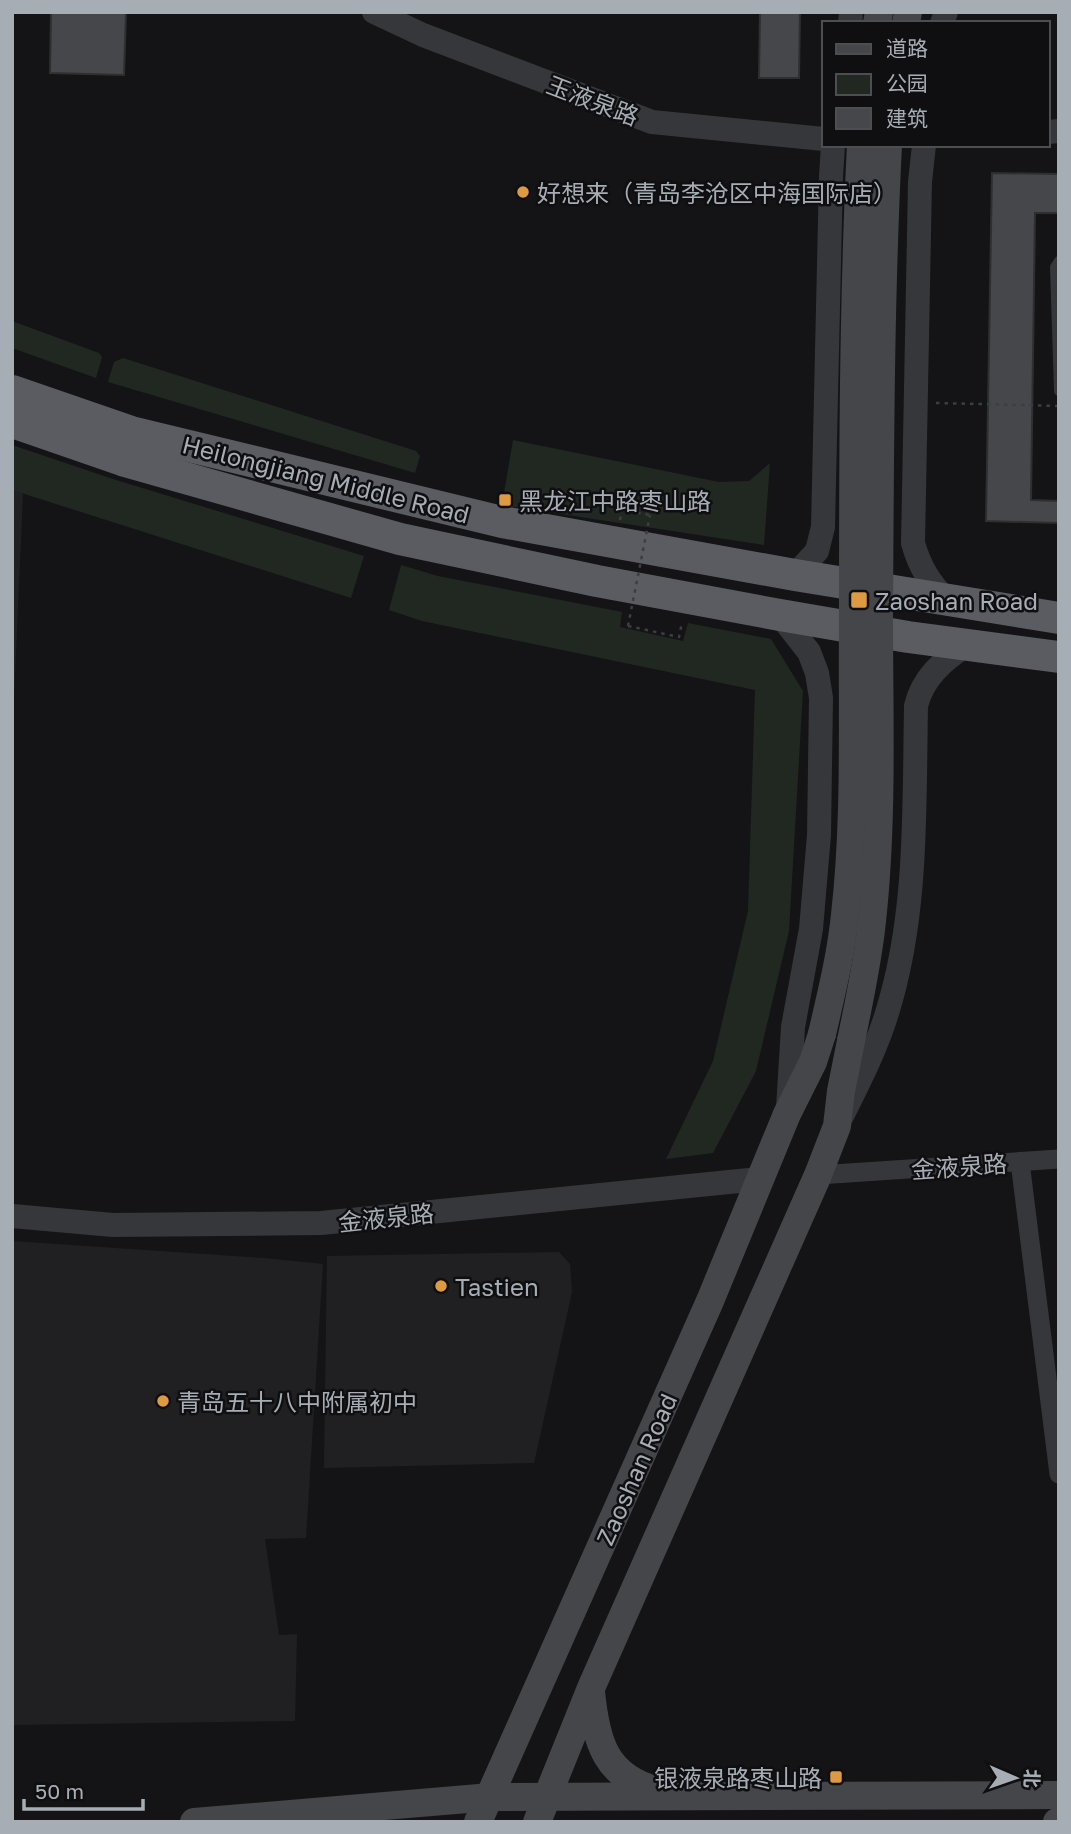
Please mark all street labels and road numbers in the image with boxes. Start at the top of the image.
street label: 玉液泉路 [543,69,643,131]
street label: Heilongjiang Middle Road [180,429,472,529]
street label: 金液泉路 [910,1148,1008,1184]
street label: 金液泉路 [337,1198,435,1236]
street label: Zaoshan Road [590,1389,682,1549]

